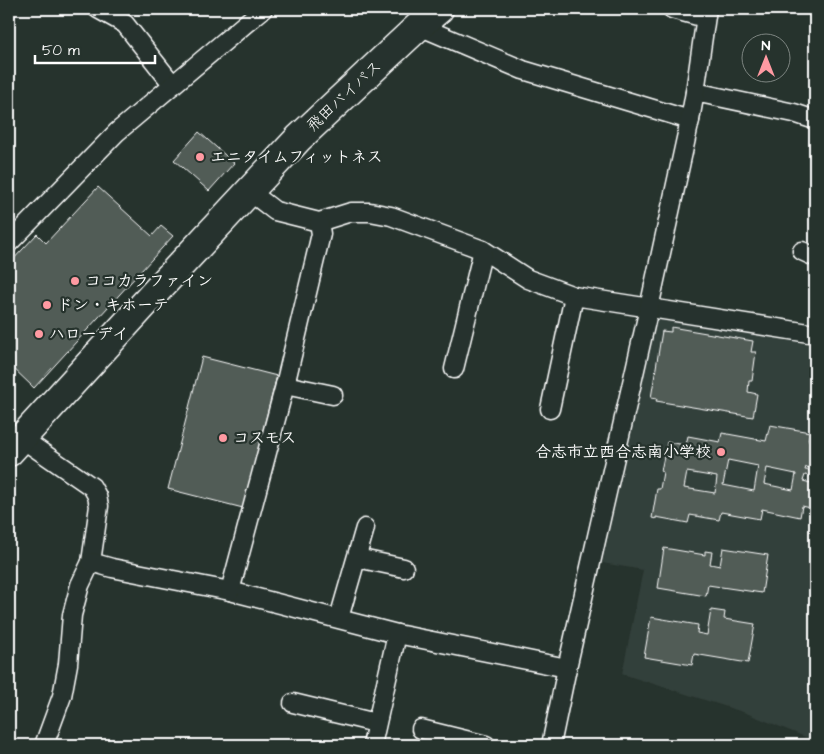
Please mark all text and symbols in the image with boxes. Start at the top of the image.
scale bar [35,32,155,64]
north arrow [742,32,792,82]
text: N [762,36,771,56]
text: 50 m [42,40,80,61]
street label: 飛田バイパス [302,55,386,137]
place label: エニタイムフィットネス [210,146,383,168]
marker: エニタイムフィットネス [194,151,206,163]
place label: ココカラファイン [85,270,213,292]
marker: ココカラファイン [69,275,81,287]
place label: ドン・キホーテ [57,294,169,316]
marker: ドン・キホーテ [41,299,53,311]
place label: ハローデイ [49,323,129,345]
marker: ハローデイ [33,328,45,340]
place label: コスモス [233,427,296,449]
marker: コスモス [217,432,229,444]
place label: 合志市立西合志南小学校 [535,441,711,463]
marker: 合志市立西合志南小学校 [715,446,727,458]

